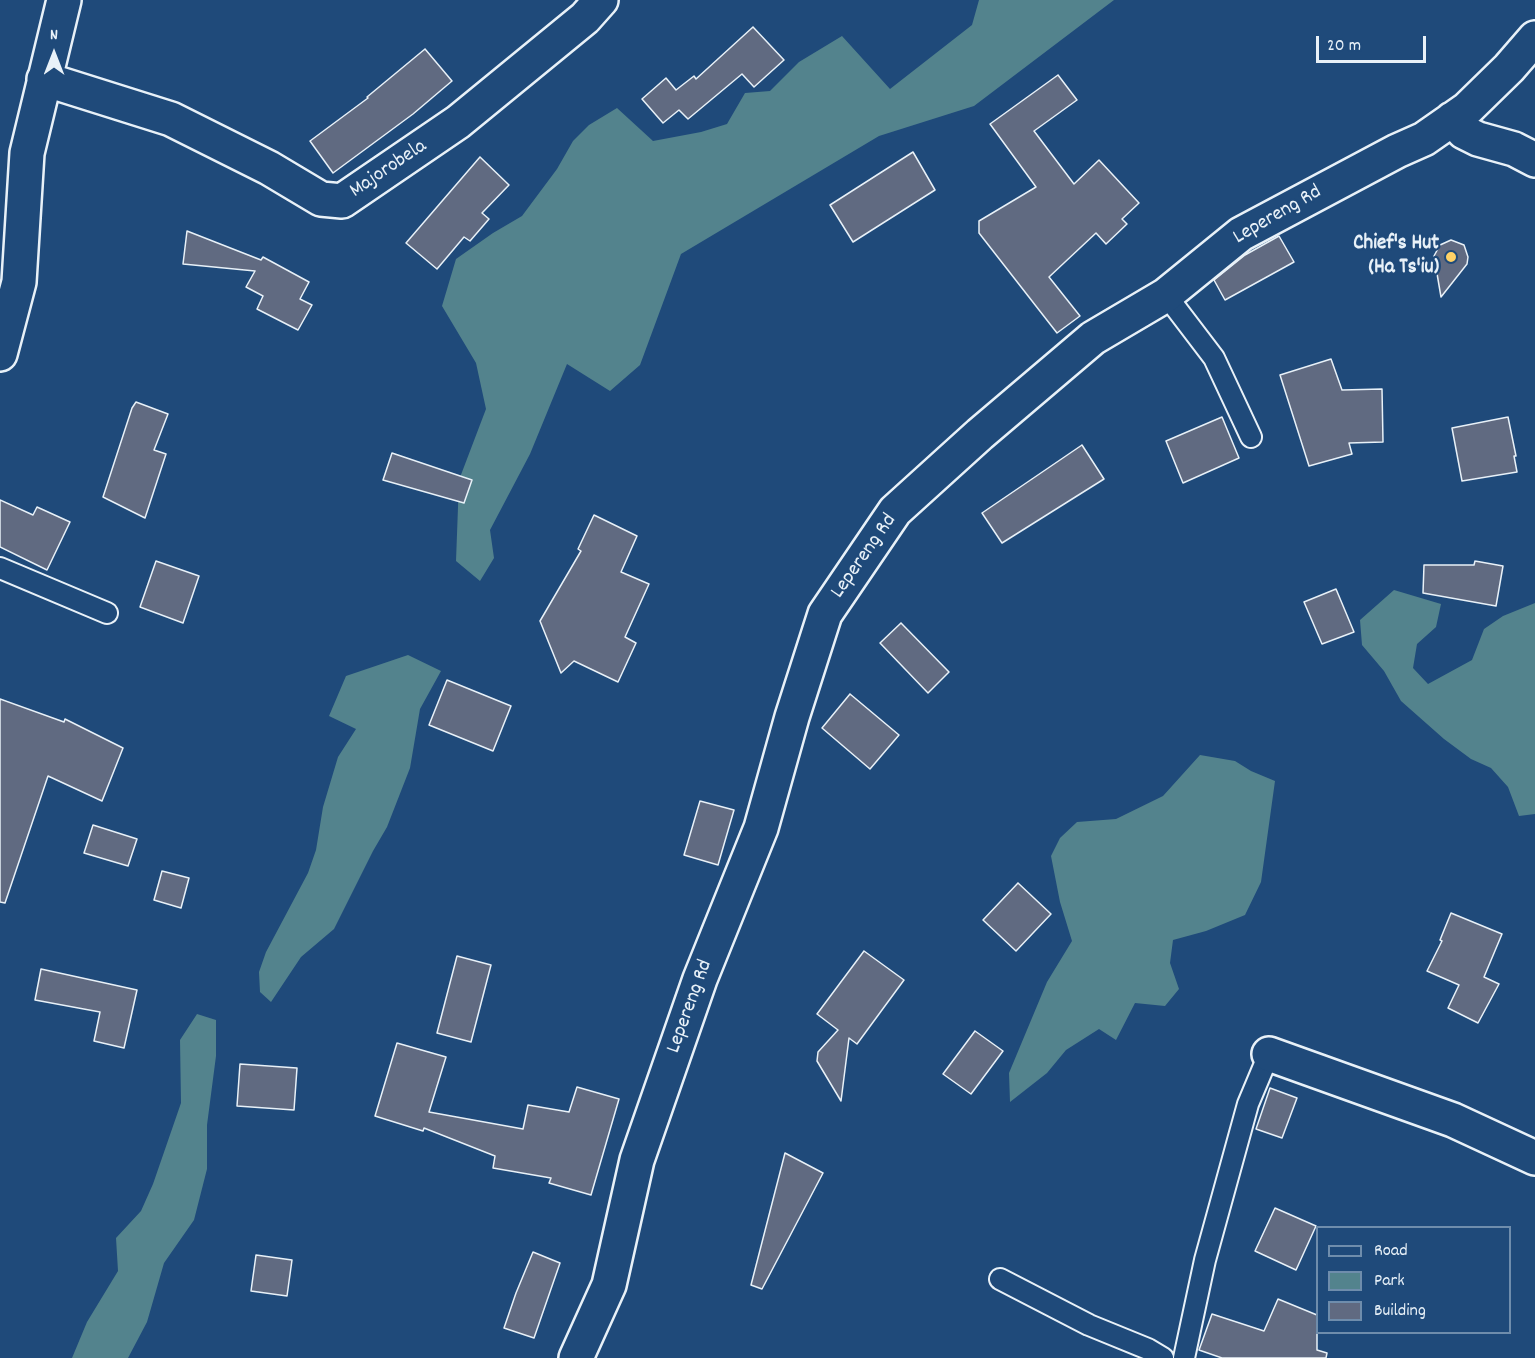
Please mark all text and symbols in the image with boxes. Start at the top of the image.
north arrow [24,24,84,84]
text: N [50,24,58,47]
scale bar [1319,24,1428,62]
text: 20 m [1327,34,1361,59]
street label: Majorobela [346,135,432,205]
street label: Lepereng Rd [1229,181,1327,251]
place label: Chief's Hut (Ha Ts'iu) [1353,232,1439,282]
marker: Chief's Hut (Ha Ts'iu) [1444,250,1458,264]
street label: Lepereng Rd [827,510,903,604]
street label: Lepereng Rd [662,957,720,1057]
legend [1316,1226,1511,1334]
text: Road [1374,1239,1408,1264]
text: Park [1374,1269,1405,1294]
text: Building [1374,1299,1426,1324]

